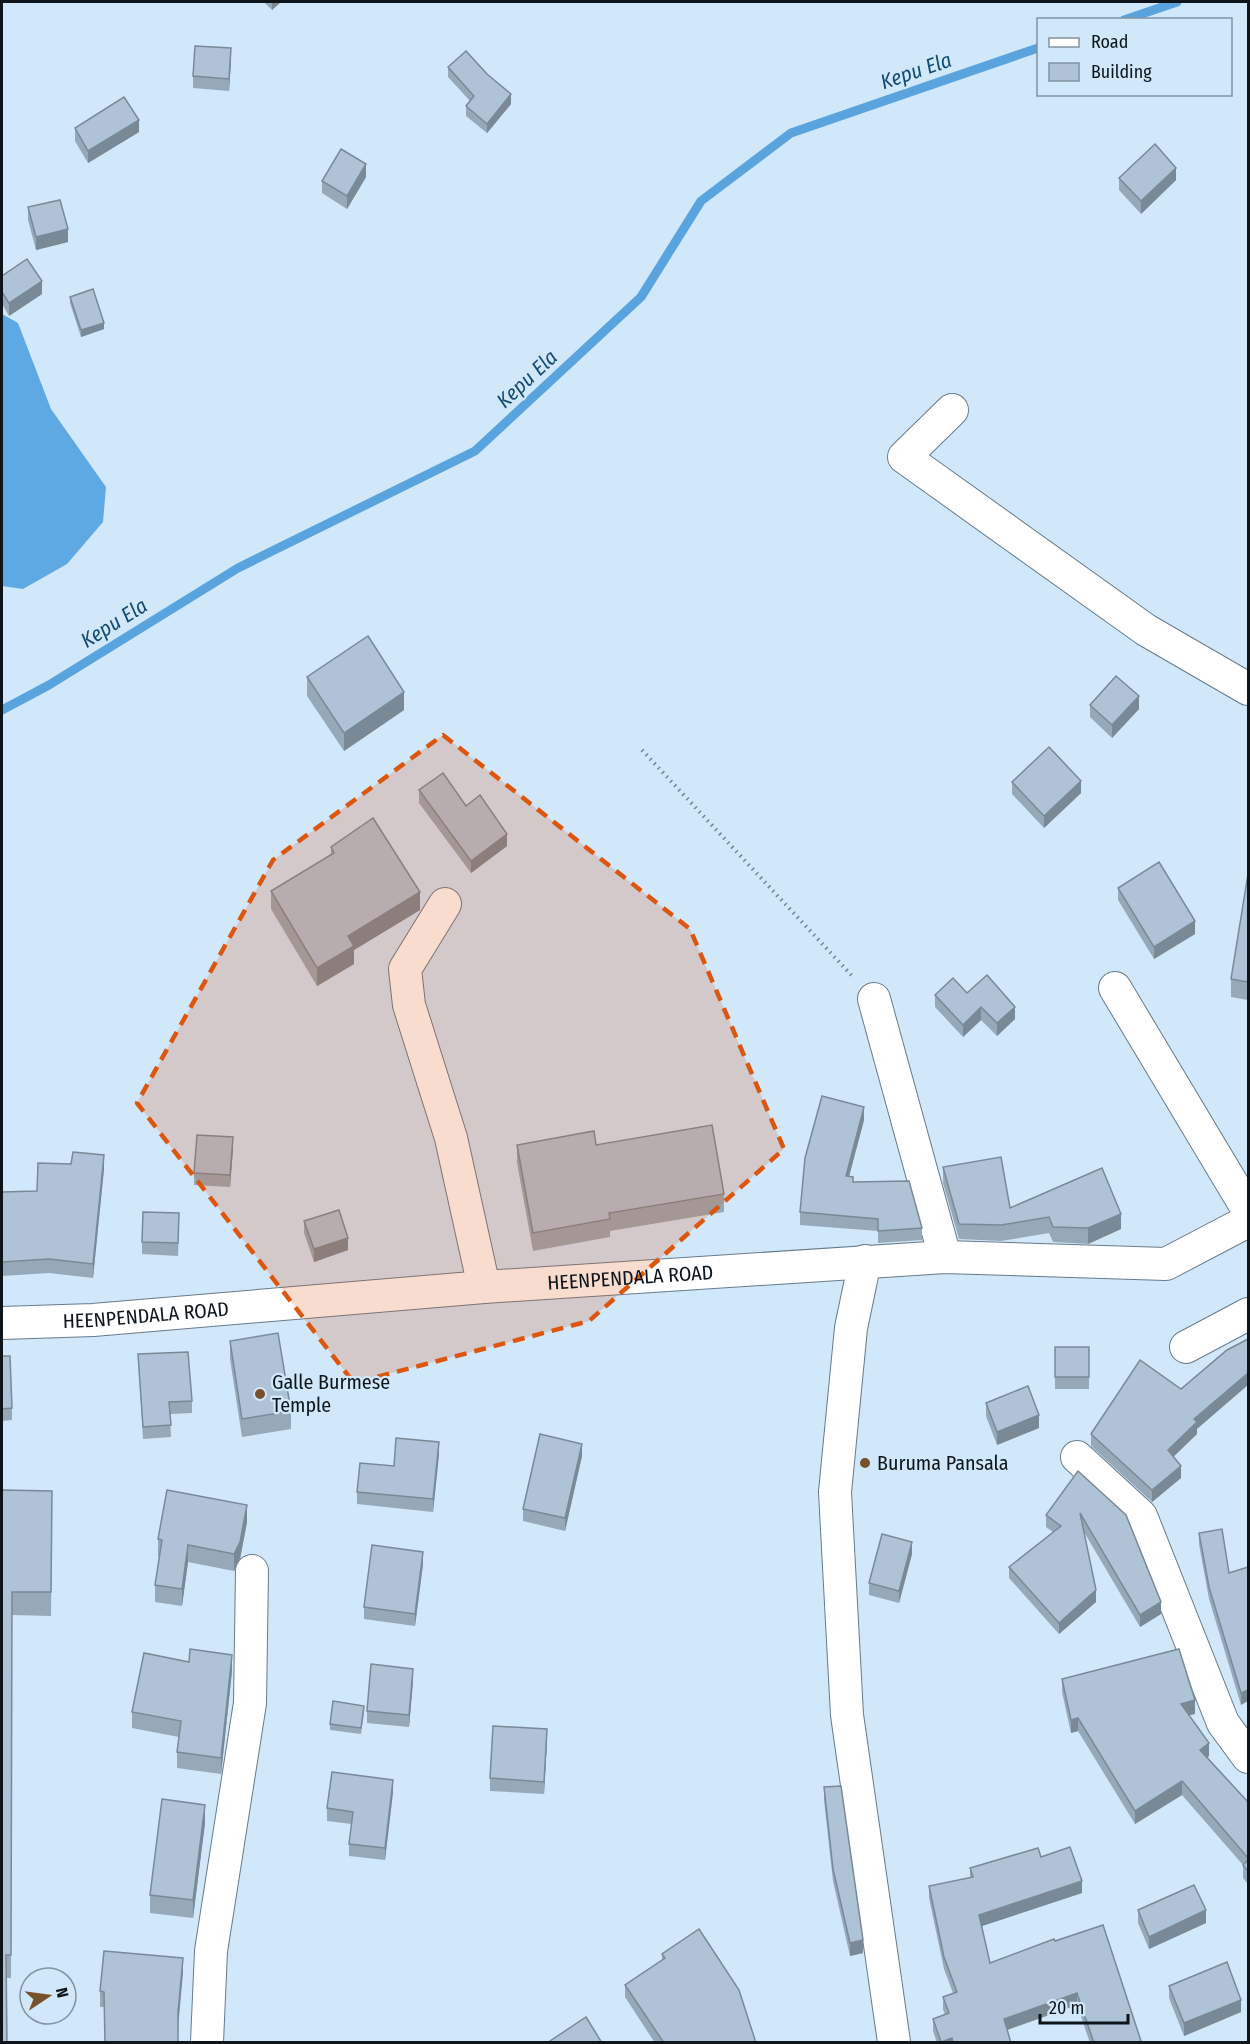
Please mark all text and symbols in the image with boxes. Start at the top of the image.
legend [1037,18,1232,96]
text: Road [1091,31,1128,53]
water label: Kepu Ela [877,47,955,95]
text: Building [1091,61,1152,83]
water label: Kepu Ela [491,344,563,414]
water label: Kepu Ela [76,592,152,654]
street label: HEENPENDALA ROAD [546,1260,714,1295]
street label: HEENPENDALA ROAD [62,1297,230,1333]
place label: Galle Burmese Temple [272,1370,390,1417]
marker: Galle Burmese Temple [253,1387,267,1401]
place label: Buruma Pansala [877,1451,1008,1475]
marker: Buruma Pansala [858,1456,872,1470]
north arrow [18,1966,78,2026]
text: N [52,1986,72,2000]
scale bar [1040,1987,1128,2025]
text: 20 m [1049,1997,1084,2019]

